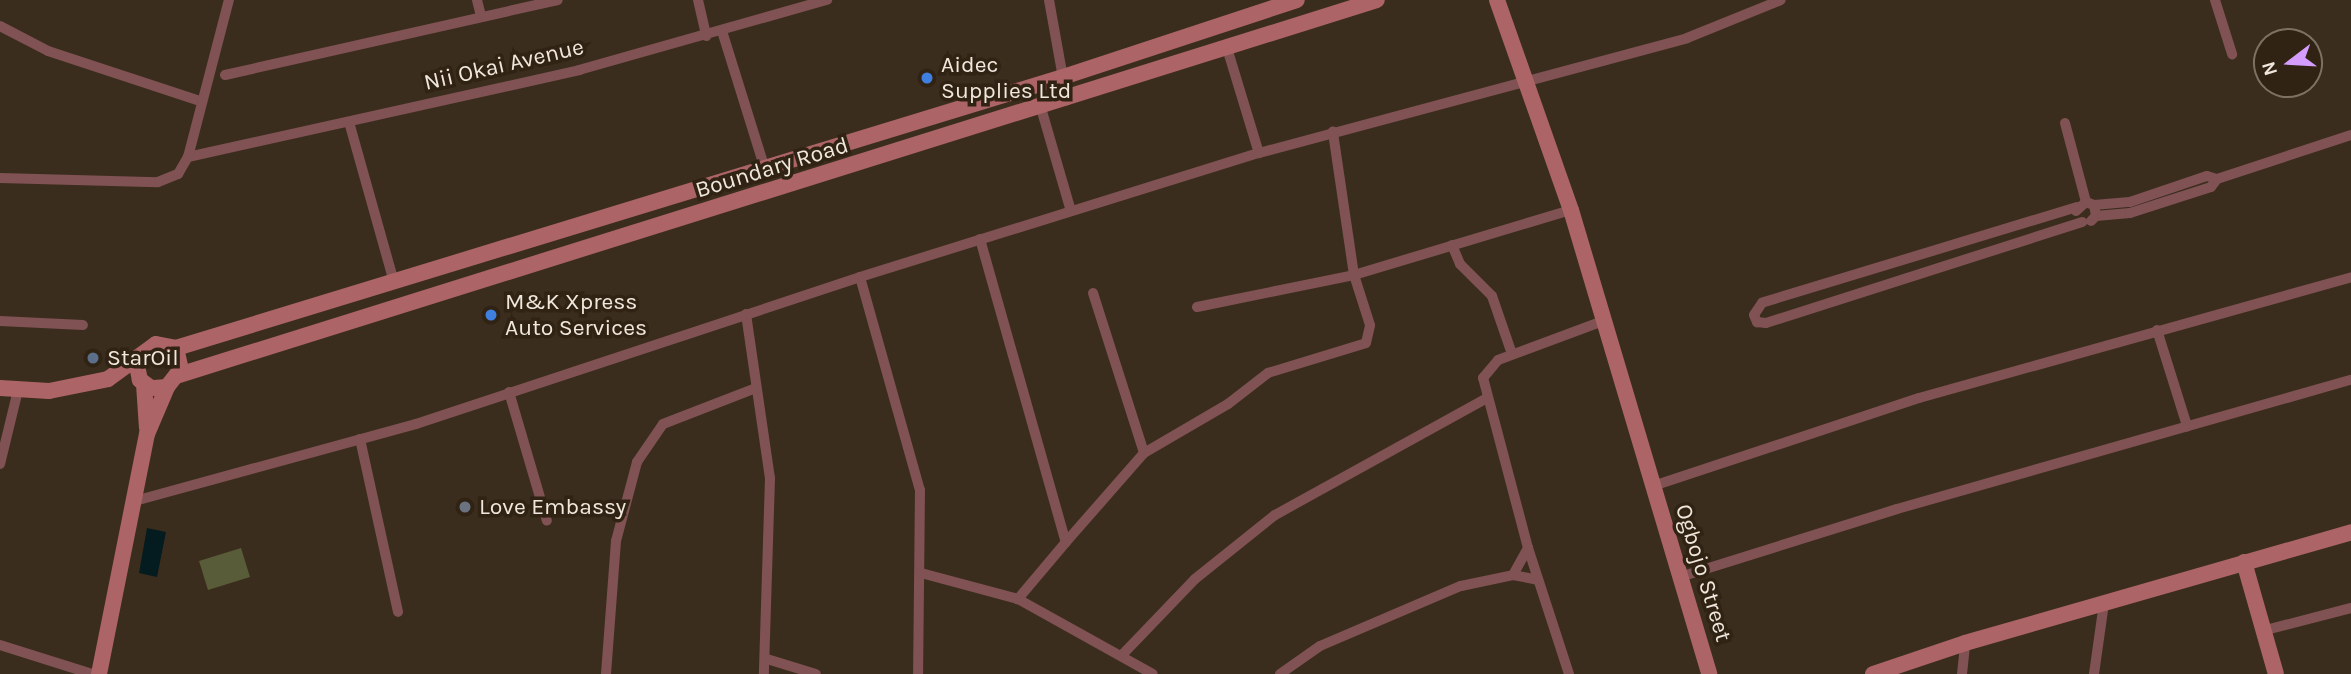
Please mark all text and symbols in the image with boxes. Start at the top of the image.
north arrow [2253,28,2323,98]
street label: Nii Okai Avenue [421,33,587,97]
place label: Aidec Supplies Ltd [941,51,1071,105]
text: N [2257,59,2282,78]
marker: Aidec Supplies Ltd [919,70,935,86]
street label: Boundary Road [692,132,852,204]
place label: M&K Xpress Auto Services [505,288,647,342]
marker: M&K Xpress Auto Services [483,307,499,323]
place label: StarOil [107,344,179,372]
marker: StarOil [85,350,101,366]
place label: Love Embassy [479,493,626,521]
marker: Love Embassy [457,499,473,515]
street label: Ogbojo Street [1669,501,1737,645]

